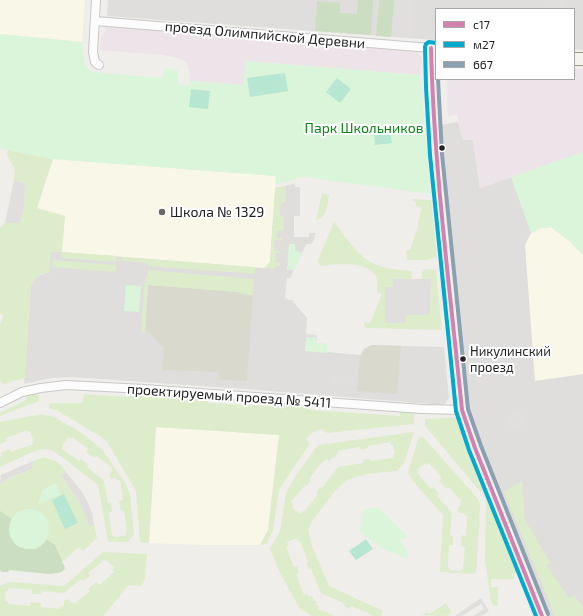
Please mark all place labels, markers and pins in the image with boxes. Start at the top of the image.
unlabelled marker [437,143,447,153]
place label: Школа № 1329 [170,204,264,220]
marker: Школа № 1329 [157,207,167,217]
place label: Никулинский проезд [470,344,551,375]
marker: Никулинский проезд [458,354,468,364]

